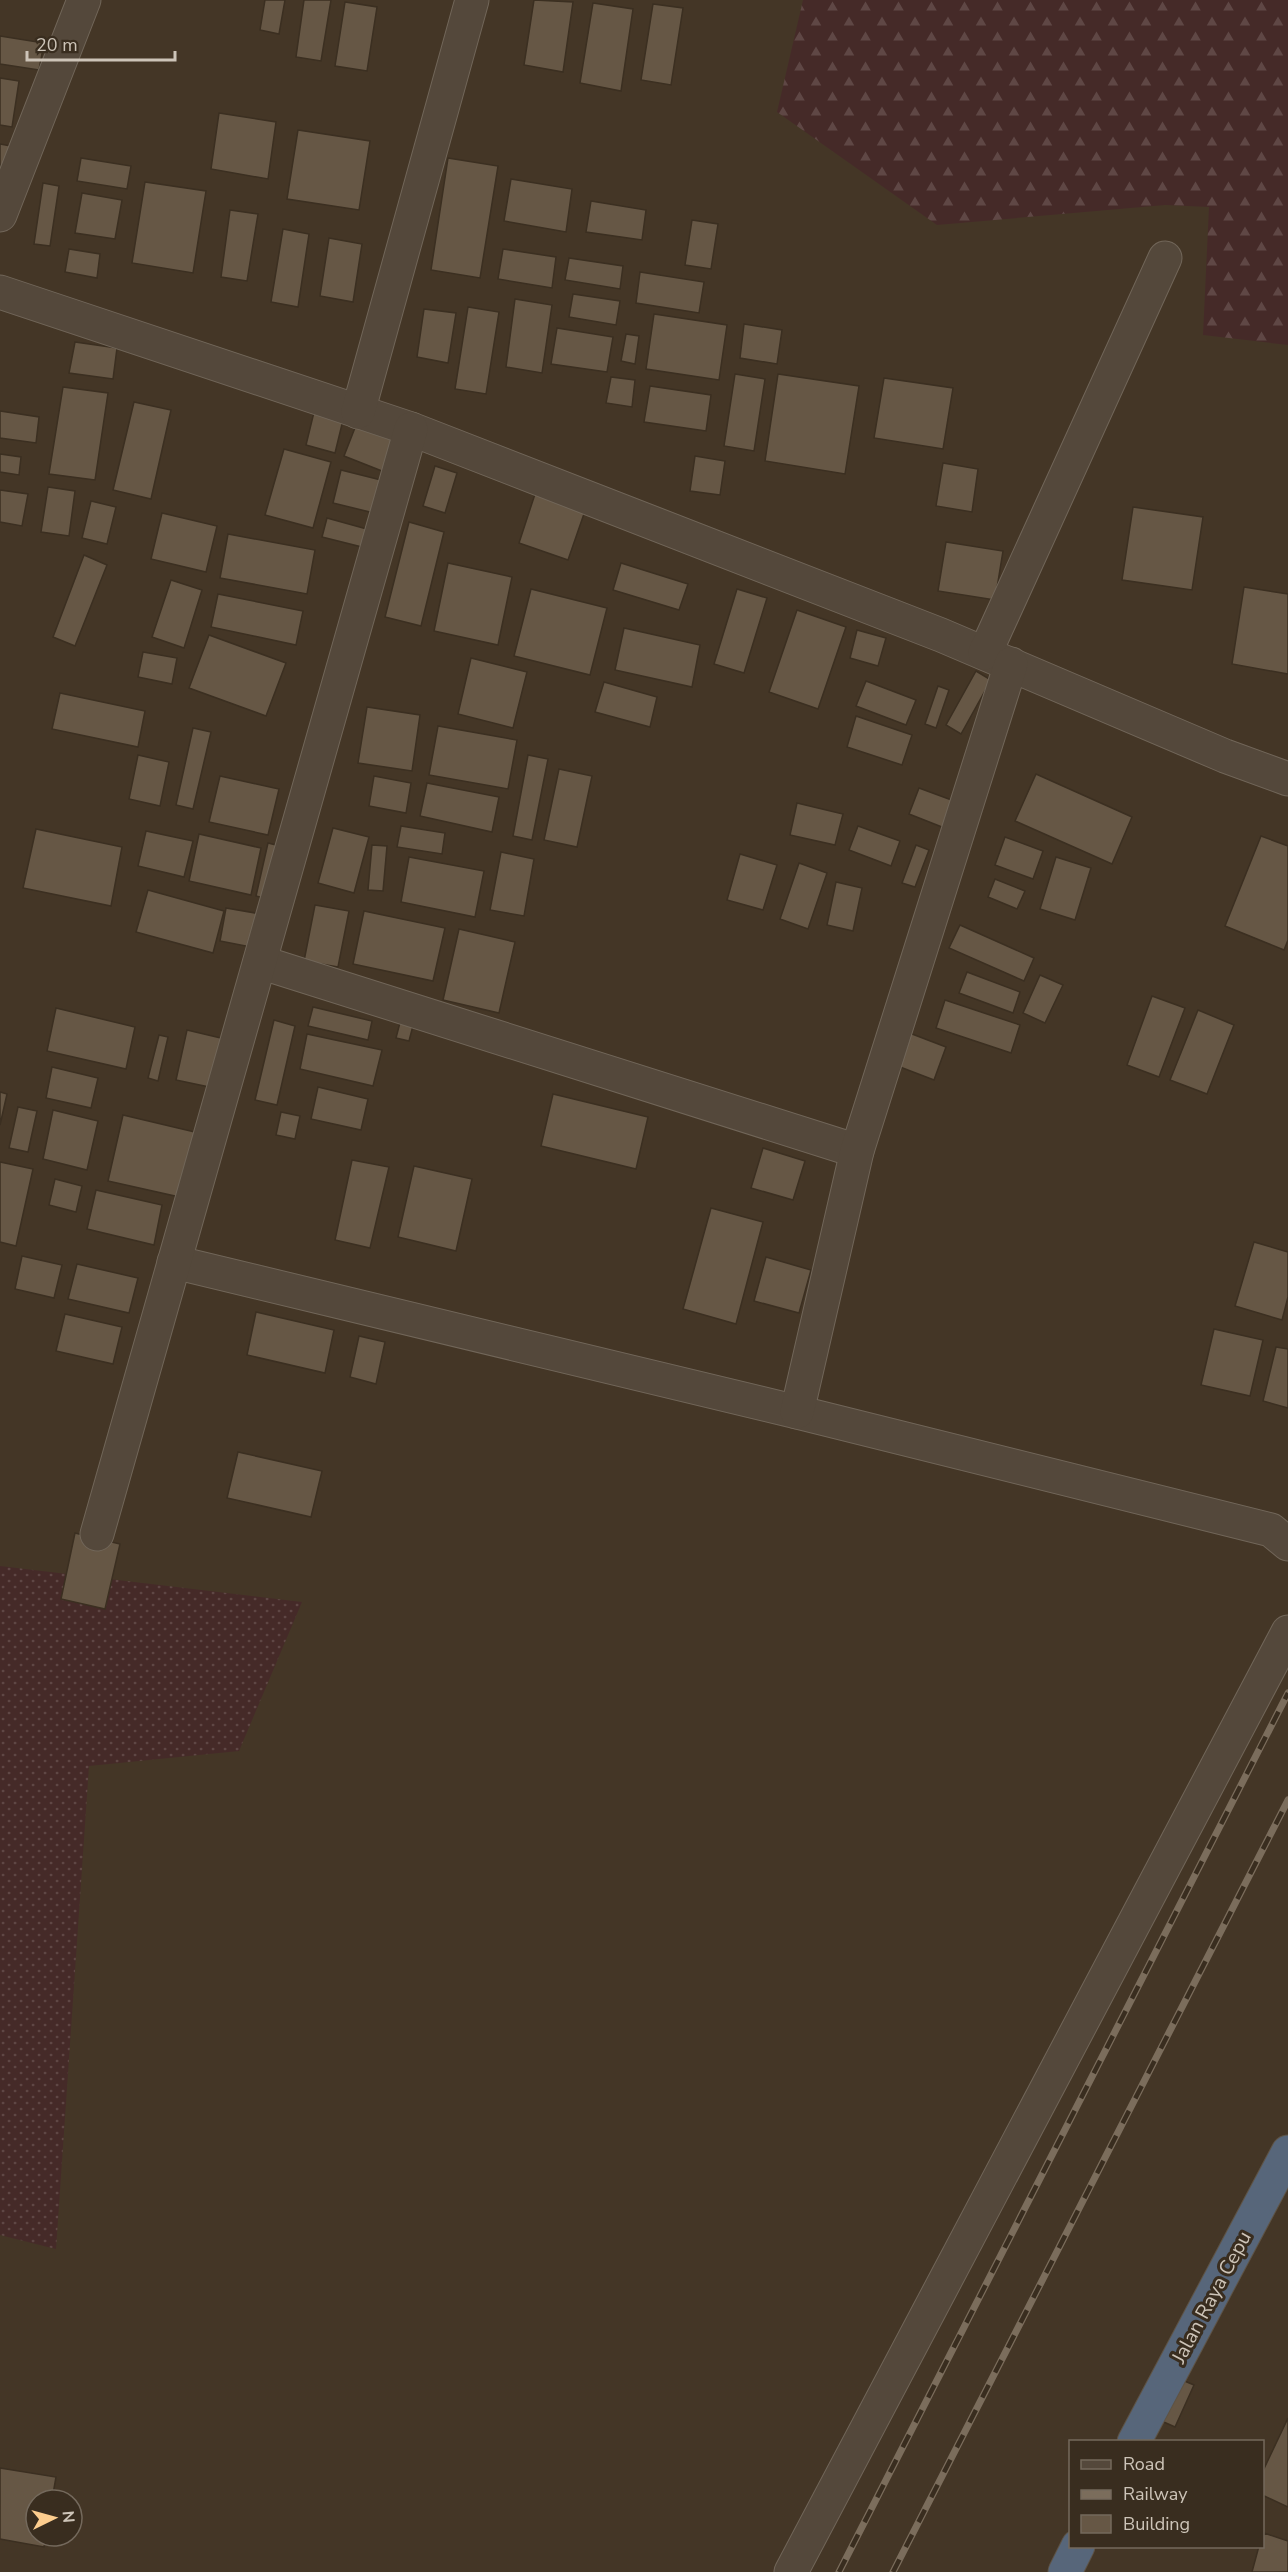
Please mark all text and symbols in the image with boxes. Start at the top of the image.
scale bar [27,24,176,62]
text: 20 m [36,33,78,57]
street label: Jalan Raya Cepu [1165,2226,1258,2369]
legend [1069,2440,1264,2548]
text: Road [1123,2452,1165,2476]
text: Railway [1123,2482,1188,2506]
north arrow [24,2488,84,2548]
text: N [56,2510,79,2524]
text: Building [1123,2512,1190,2536]

